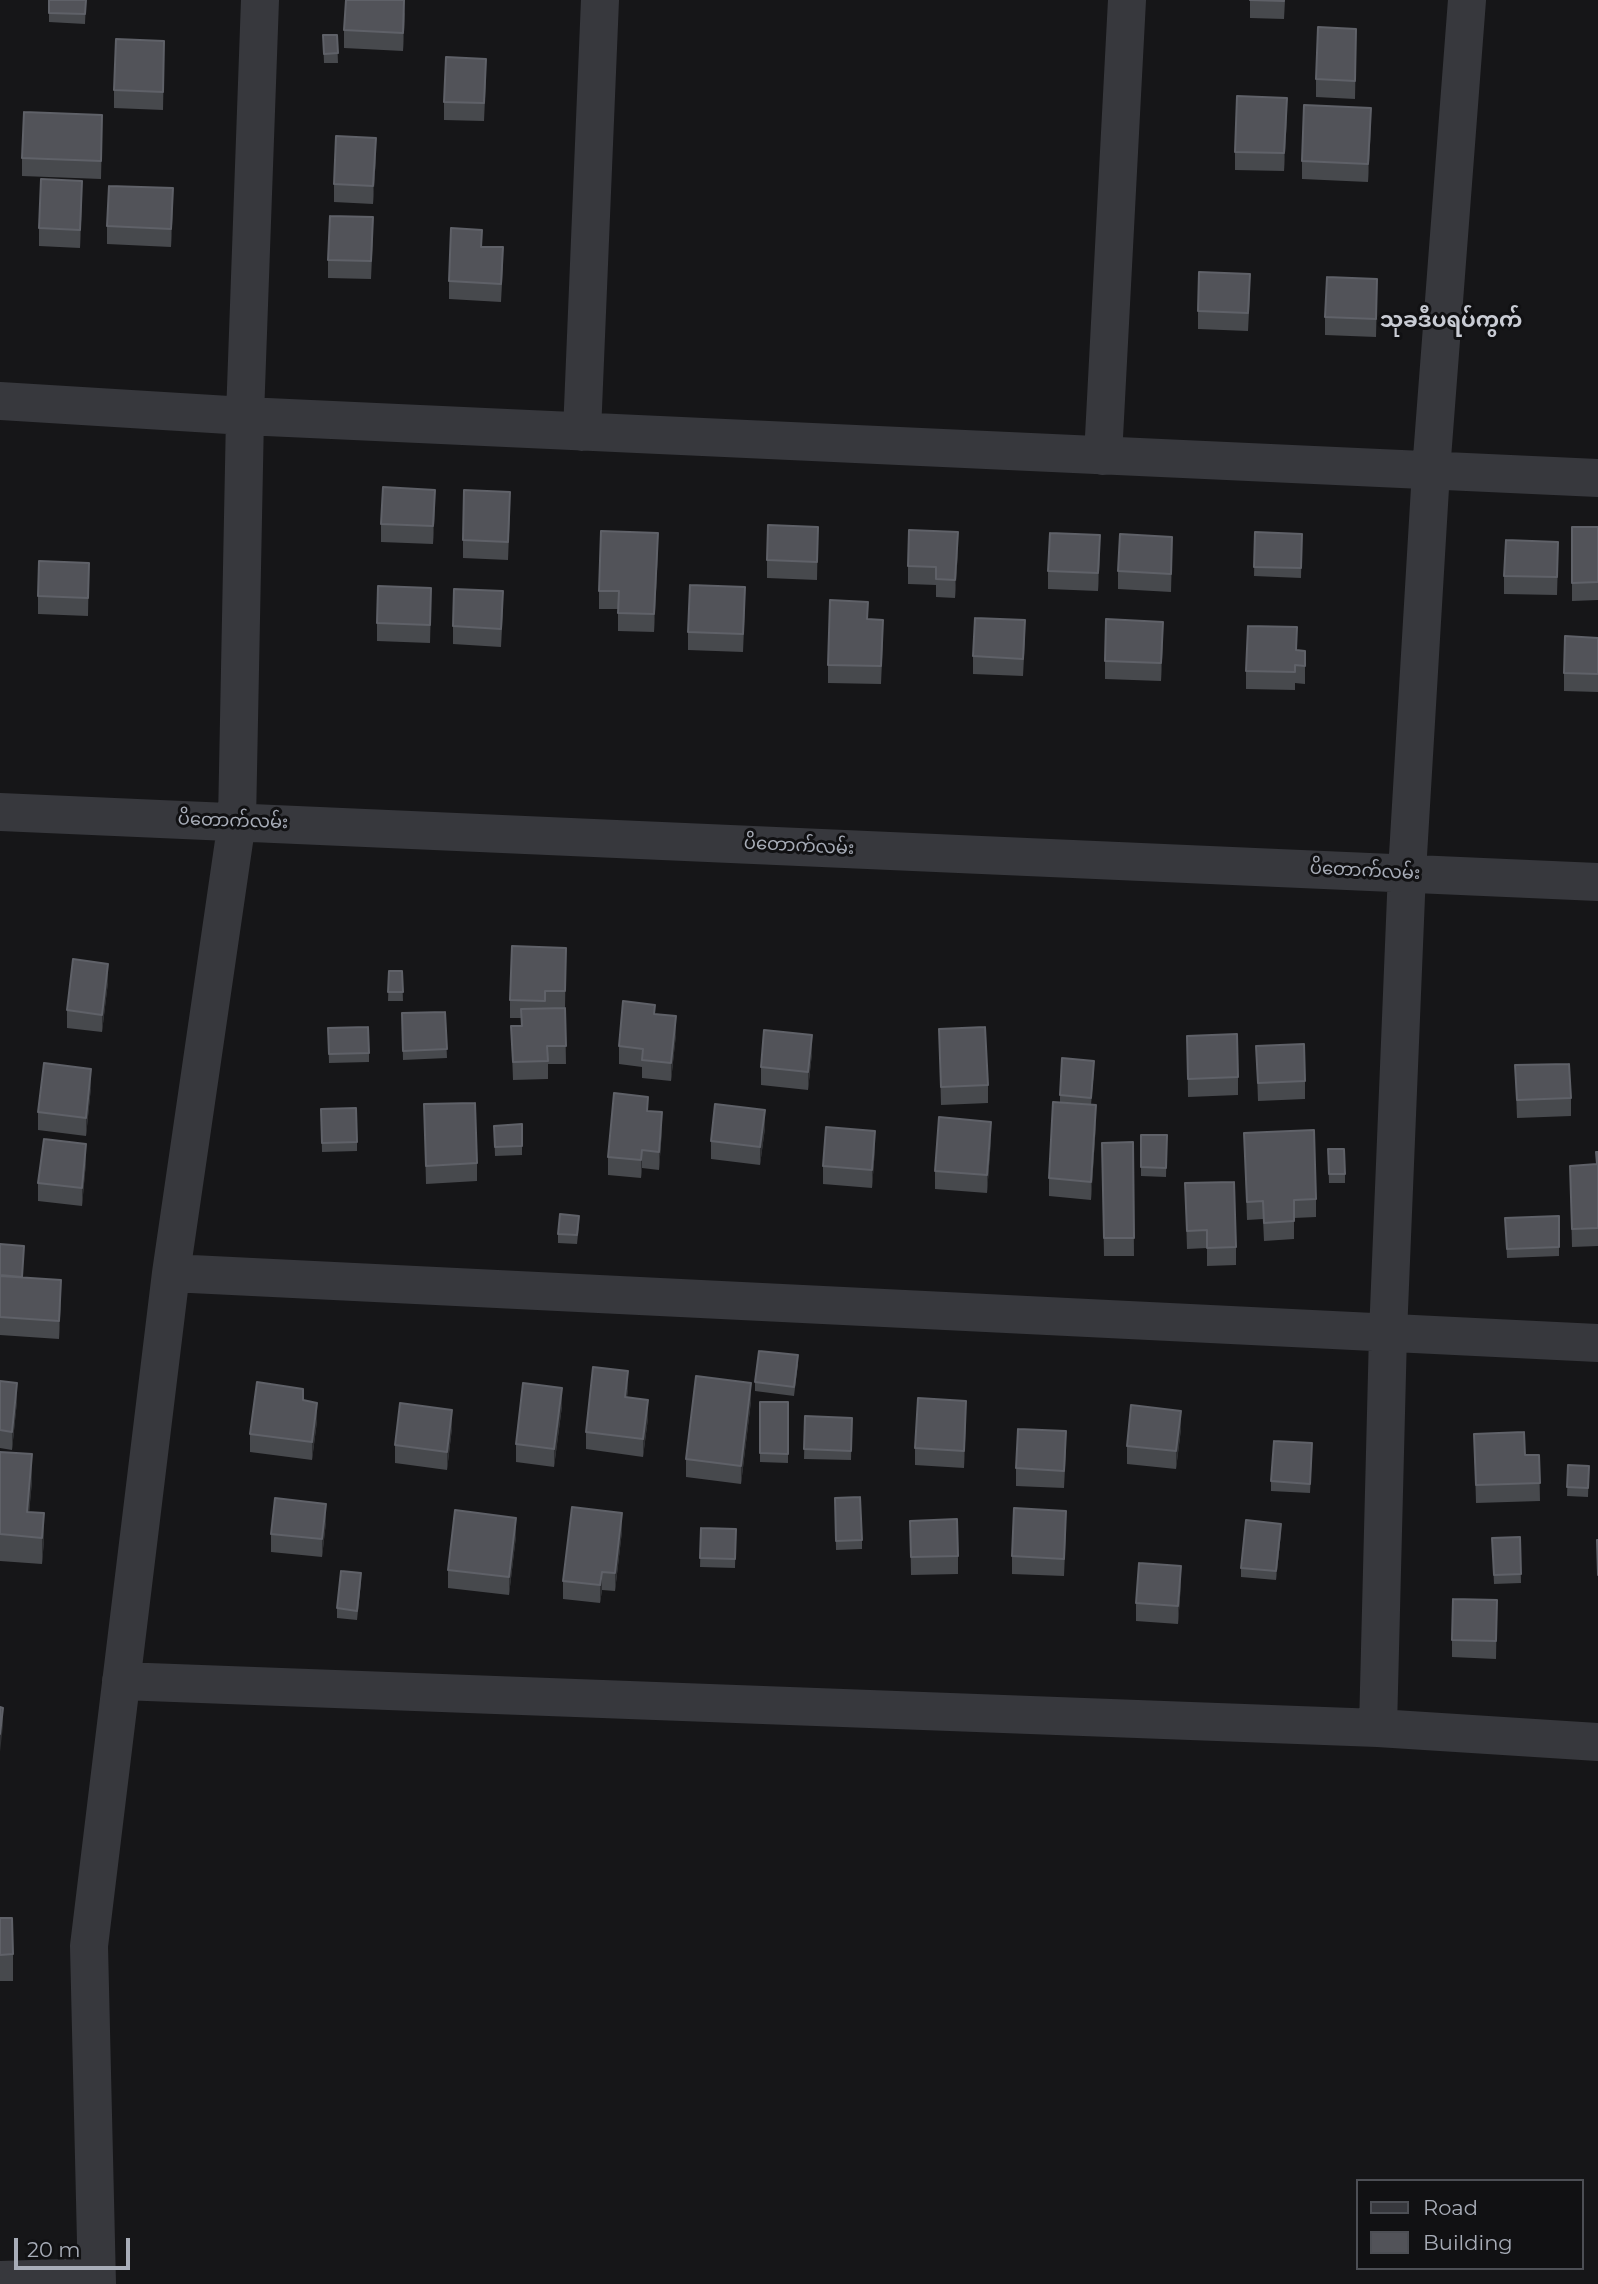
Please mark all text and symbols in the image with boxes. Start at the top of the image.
district label: သုခဒီပရပ်ကွက် [1380,308,1522,334]
street label: ပိတောက်လမ်း [177,808,289,834]
street label: ပိတောက်လမ်း [743,832,855,860]
street label: ပိတောက်လမ်း [1309,857,1421,885]
legend [1356,2179,1584,2270]
text: Road [1423,2195,1478,2220]
scale bar [18,2224,133,2268]
text: Building [1423,2230,1513,2255]
text: 20 m [27,2237,81,2262]

